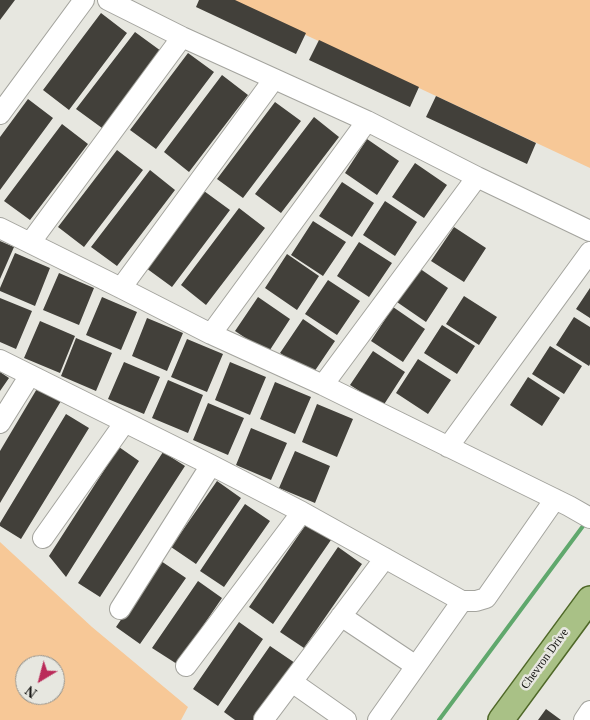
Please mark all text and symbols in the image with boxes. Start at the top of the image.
street label: Chevron Drive [518,626,572,692]
north arrow [15,655,65,705]
text: N [23,683,40,701]

